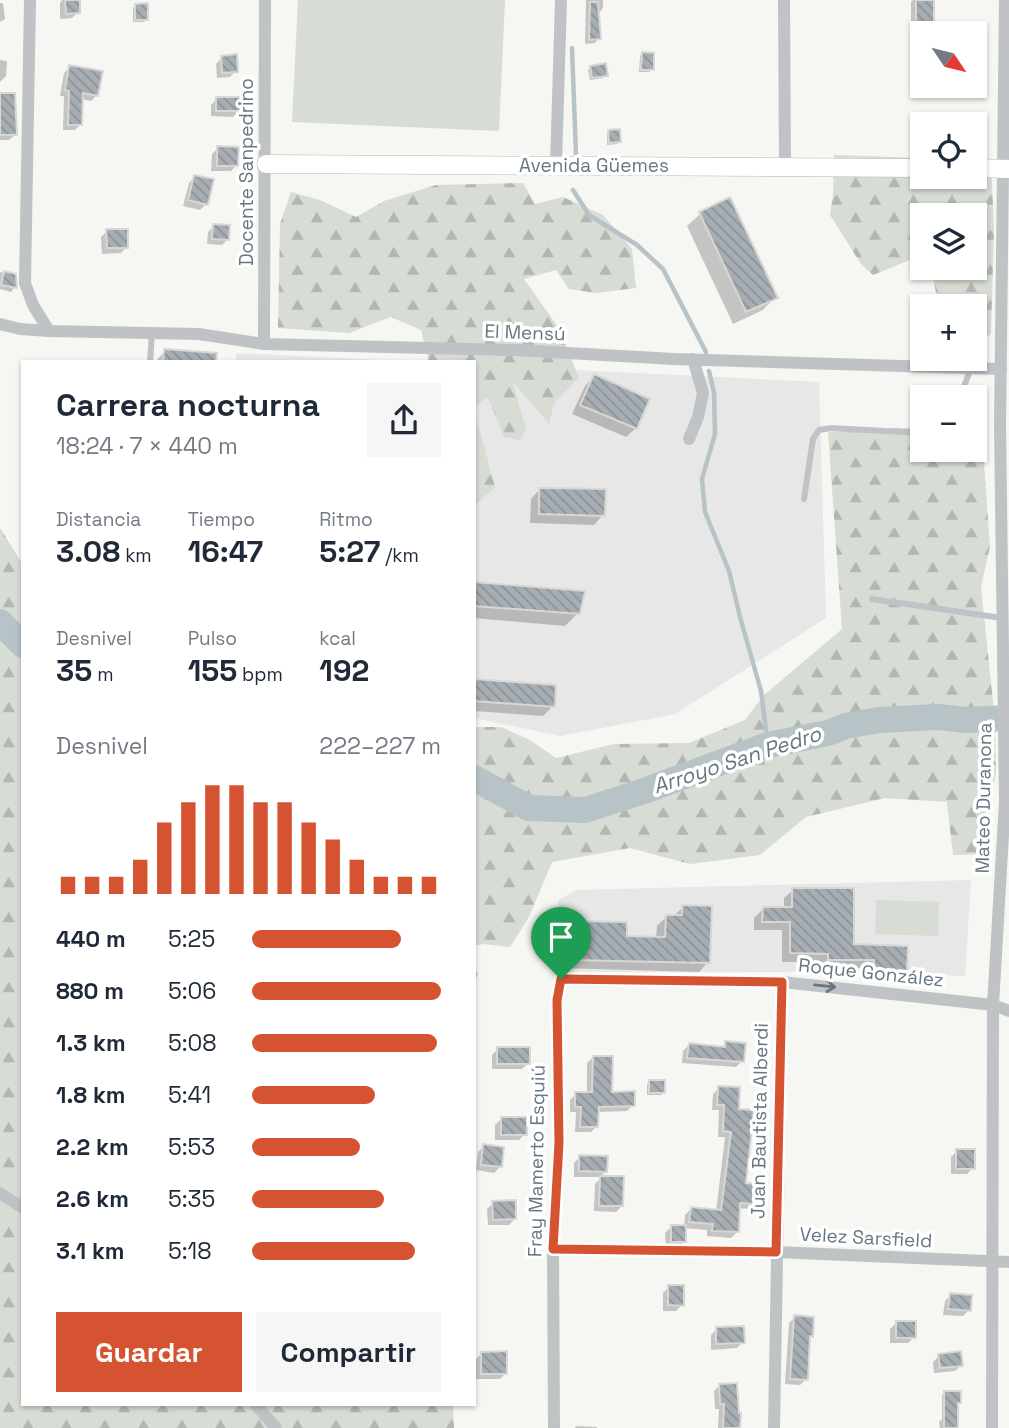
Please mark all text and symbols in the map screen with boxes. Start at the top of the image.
north arrow [910,21,987,98]
map controls [910,21,987,462]
street label: Docente Sanpedrino [234,78,259,266]
button: locate [910,112,987,189]
street label: Avenida Güemes [519,153,669,178]
button: layers [910,203,987,280]
button: + [910,294,987,371]
street label: El Mensú [484,319,566,346]
button: share [367,383,441,457]
text: Carrera nocturna [56,385,320,425]
button: − [910,385,987,462]
text: 18:24 · 7 × 440 m [56,431,238,461]
text: Distancia [56,507,141,532]
text: Tiempo [188,507,255,532]
text: Ritmo [319,507,373,532]
text: 3.08 [56,532,120,571]
text: 16:47 [188,532,263,571]
text: 5:27 [319,532,380,571]
text: km [120,543,152,568]
text: /km [380,543,419,568]
text: Desnivel [56,626,132,651]
text: Pulso [188,626,237,651]
text: kcal [319,626,356,651]
text: 35 [56,651,92,690]
text: 155 [188,651,237,690]
text: 192 [319,651,369,690]
text: m [92,662,113,687]
text: bpm [237,662,283,687]
water label: Arroyo San Pedro [650,719,825,799]
street label: Mateo Duranona [970,722,997,874]
text: Desnivel [56,731,148,761]
text: 222–227 m [319,731,441,761]
pin [531,907,591,979]
icon: arrive [542,918,580,956]
text: 440 m [56,924,126,954]
text: 5:25 [168,924,215,954]
street label: Roque González [797,952,945,993]
text: 880 m [56,976,124,1006]
text: 5:06 [168,976,216,1006]
one-way arrow [813,980,836,993]
street label: Juan Bautista Alberdi [745,1023,774,1219]
text: 1.3 km [56,1028,126,1058]
text: 5:08 [168,1028,217,1058]
street label: Fray Mamerto Esquiú [522,1065,551,1257]
text: 1.8 km [56,1080,126,1110]
text: 5:41 [168,1080,211,1110]
text: 2.2 km [56,1132,129,1162]
text: 5:53 [168,1132,215,1162]
text: 2.6 km [56,1184,129,1214]
text: 5:35 [168,1184,215,1214]
street label: Velez Sarsfield [799,1222,933,1253]
text: 3.1 km [56,1236,125,1266]
text: 5:18 [168,1236,212,1266]
button: Guardar [56,1312,242,1392]
button: Compartir [256,1312,441,1392]

